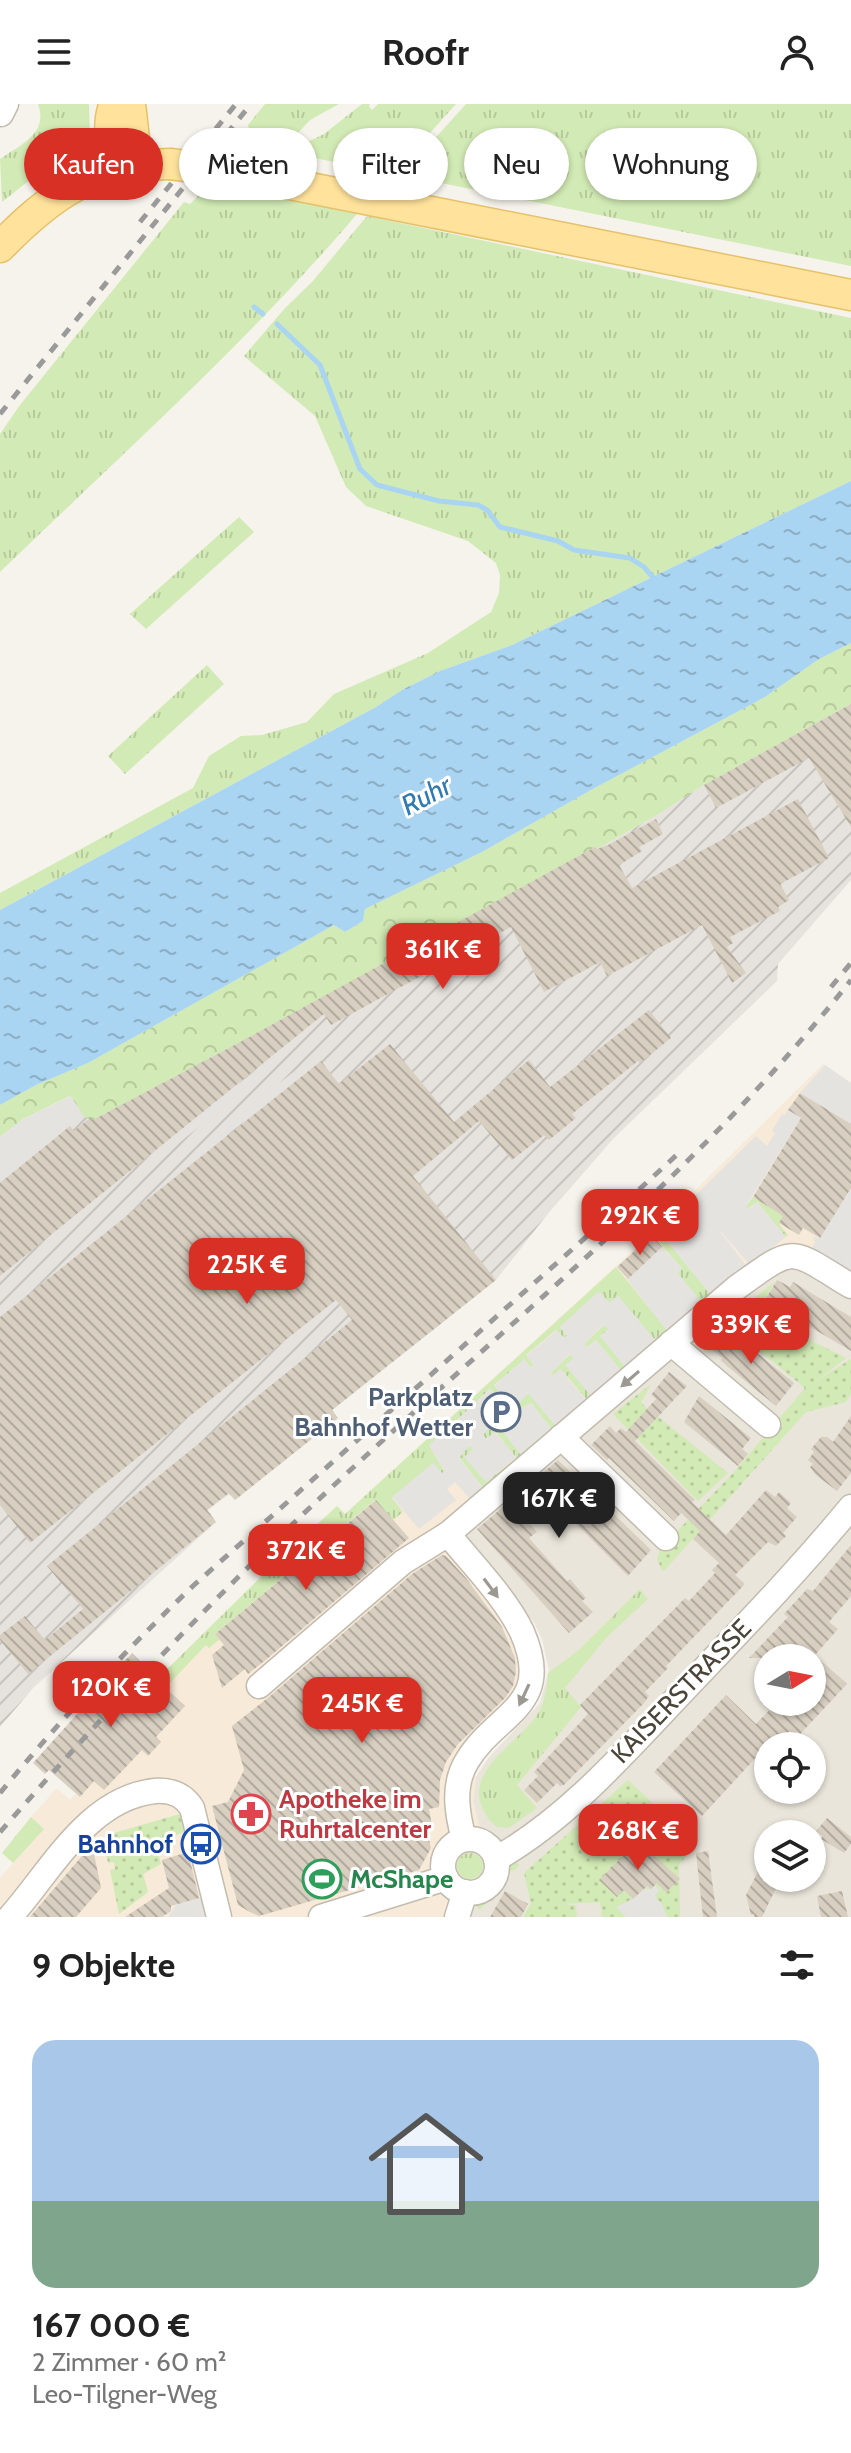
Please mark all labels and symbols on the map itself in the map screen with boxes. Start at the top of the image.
water label: Ruhr [395,767,458,822]
pin: 361K € [378,923,508,991]
pin: 292K € [575,1189,705,1257]
pin: 225K € [182,1238,312,1306]
pin: 339K € [686,1298,816,1366]
one-way arrow [620,1370,640,1387]
place label: Parkplatz Bahnhof Wetter [294,1381,473,1443]
parking icon: Parkplatz Bahnhof Wetter [480,1391,522,1433]
pin: 167K € [494,1472,624,1540]
pin: 372K € [241,1524,371,1592]
one-way arrow [482,1578,498,1598]
street label: KAISERSTRASSE [604,1612,758,1770]
north arrow [754,1644,826,1716]
pin: 120K € [46,1661,176,1729]
pin: 245K € [297,1677,427,1745]
one-way arrow [517,1683,531,1706]
place label: Apotheke im Ruhrtalcenter [279,1783,431,1845]
pharmacy icon: Apotheke im Ruhrtalcenter [230,1793,272,1835]
pin: 268K € [573,1804,703,1872]
bus stop icon: Bahnhof [180,1823,222,1865]
place label: Bahnhof [77,1828,173,1860]
sports icon: McShape [301,1858,343,1900]
place label: McShape [350,1863,453,1895]

